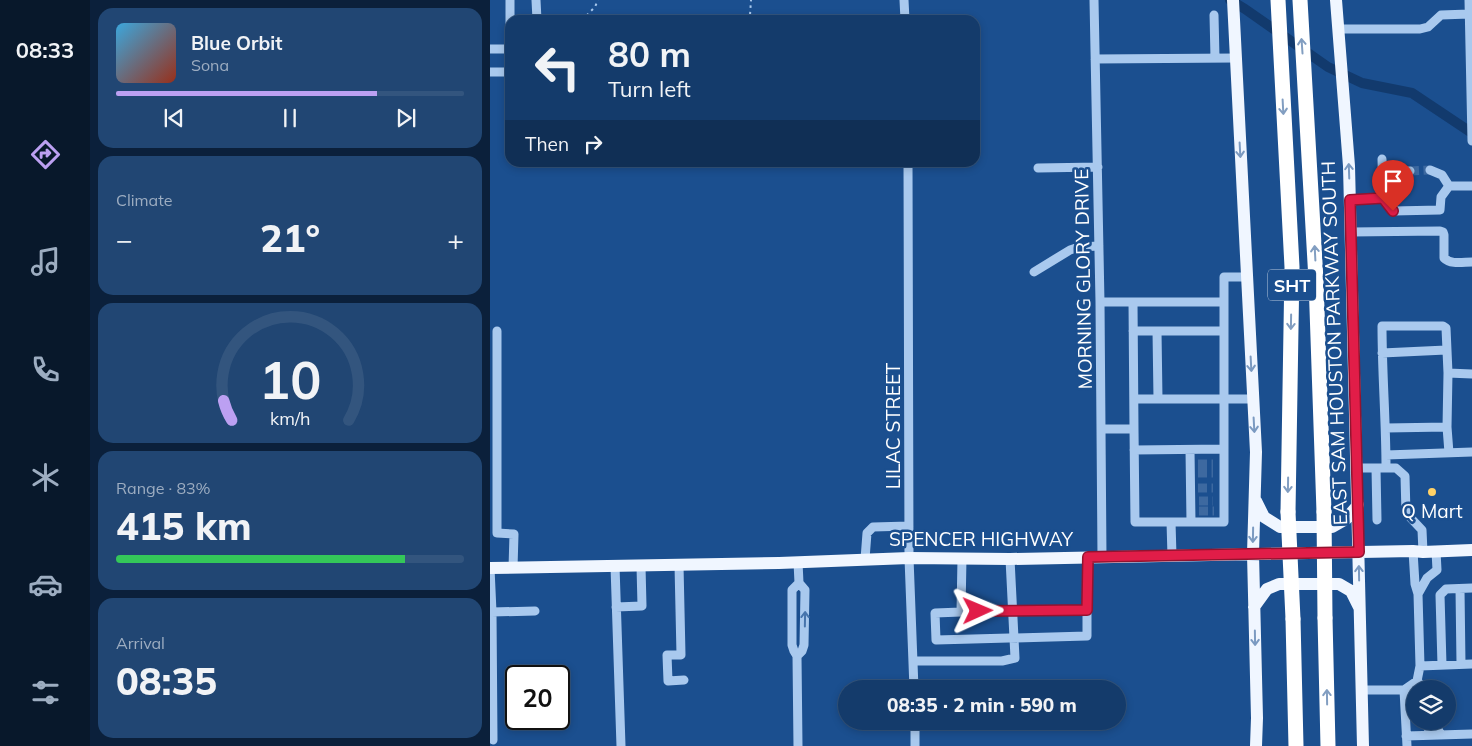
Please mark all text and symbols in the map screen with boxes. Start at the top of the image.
text: Blue Orbit [191,31,282,55]
text: 80 m [608,32,691,76]
icon: left [525,35,590,100]
text: 08:33 [16,36,74,64]
one-way arrow [1298,39,1307,55]
text: Sona [191,55,229,75]
text: Turn left [608,75,691,103]
one-way arrow [1279,99,1288,115]
icon: previous [160,104,188,132]
icon: pause [276,104,304,132]
icon: next [392,104,420,132]
icon: right [579,130,607,158]
text: Then [525,132,569,156]
icon: directions [28,137,63,172]
one-way arrow [1236,141,1245,157]
street label: EAST SAM HOUSTON PARKWAY SOUTH [1316,160,1352,526]
pin [1372,160,1414,211]
one-way arrow [1345,163,1354,179]
icon: arrive [1379,167,1407,195]
street label: MORNING GLORY DRIVE [1069,168,1097,390]
text: Climate [116,190,172,210]
text: 21° [260,214,320,262]
text: − [116,222,133,257]
text: + [447,222,464,257]
icon: music [28,244,63,279]
one-way arrow [1310,245,1319,261]
road number: SHT [1268,270,1316,300]
one-way arrow [1286,314,1296,330]
text: 10 [259,347,321,412]
icon: phone [28,352,63,387]
one-way arrow [1247,356,1256,372]
street label: LILAC STREET [881,362,905,489]
text: km/h [270,407,310,429]
one-way arrow [1250,417,1259,433]
icon: climate [28,460,63,495]
one-way arrow [1284,476,1293,492]
text: Range · 83% [116,478,211,498]
marker: Q Mart [1426,486,1438,498]
place label: Q Mart [1401,499,1463,523]
text: 415 km [116,502,252,550]
street label: SPENCER HIGHWAY [889,527,1074,551]
one-way arrow [1249,527,1258,543]
one-way arrow [1354,565,1364,582]
icon: car [28,567,63,602]
position arrow [951,584,1003,636]
one-way arrow [800,612,810,628]
one-way arrow [1250,630,1260,646]
text: Arrival [116,633,165,653]
text: 08:35 [116,657,217,705]
speed limit sign: 20 [505,665,570,730]
icon: filters [28,675,63,710]
map controls [1406,680,1456,730]
button: layers [1406,680,1456,730]
one-way arrow [1322,690,1332,706]
text: 08:35 · 2 min · 590 m [887,693,1077,717]

